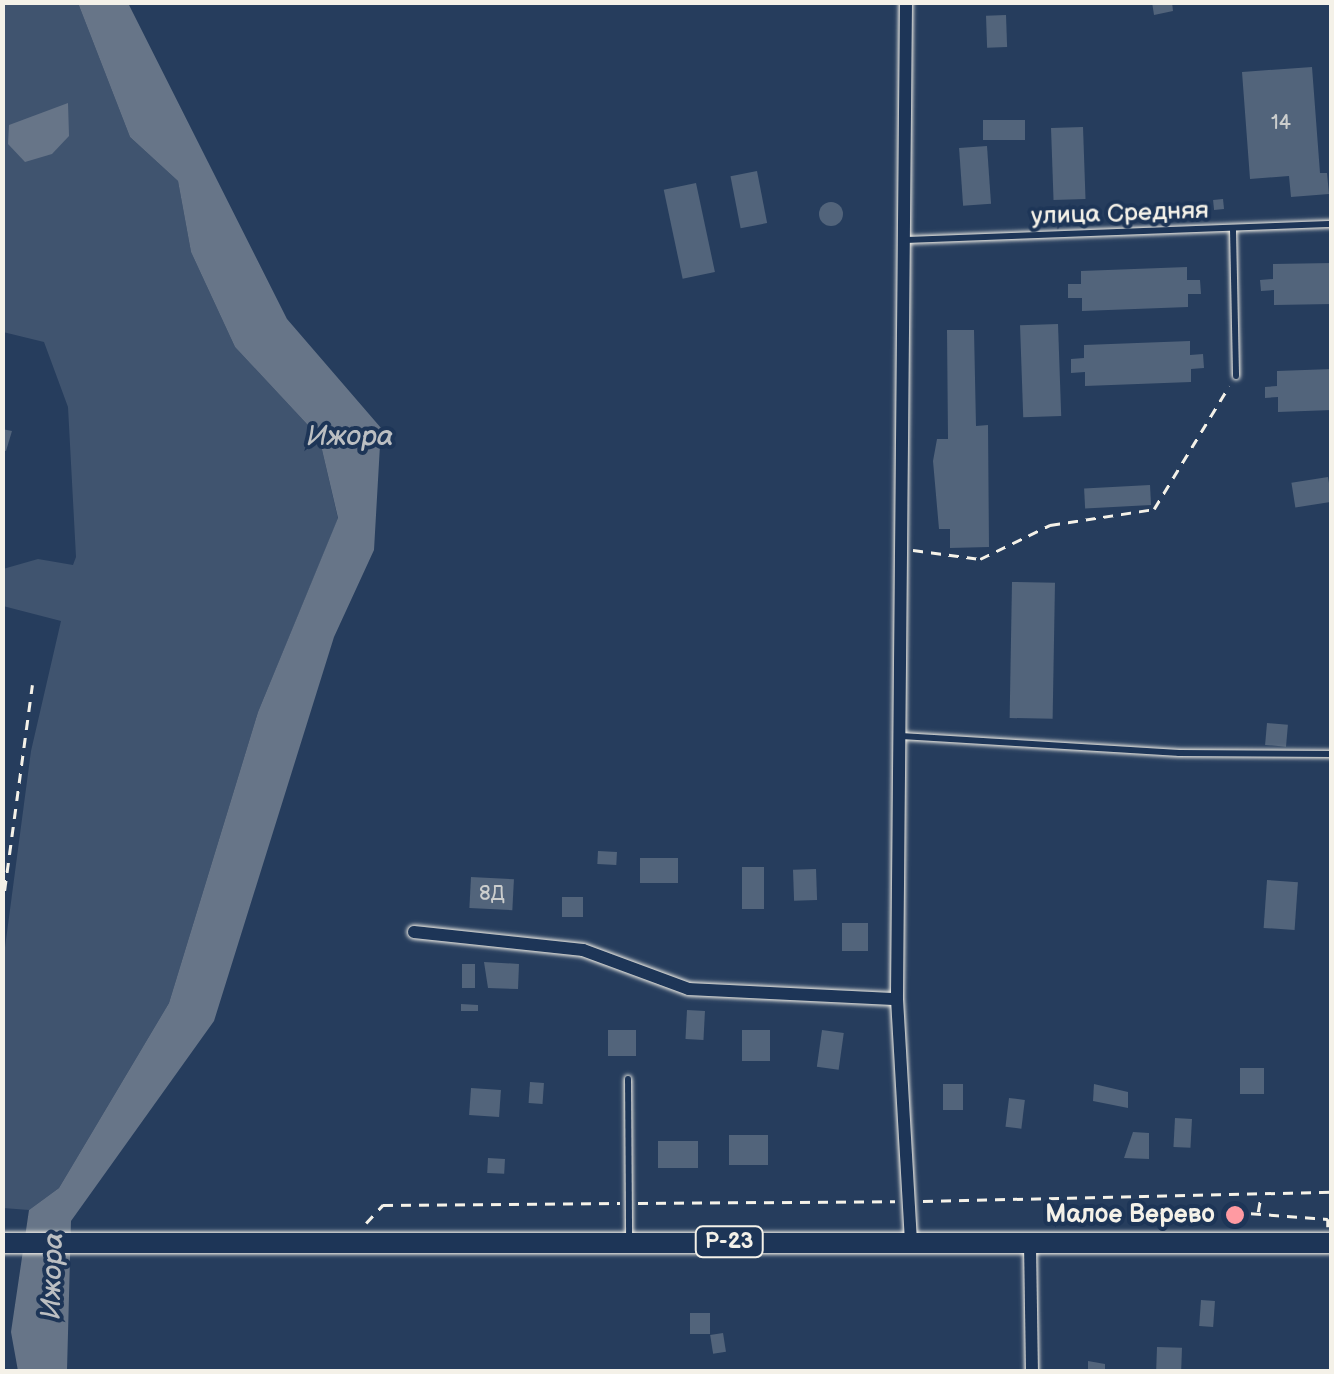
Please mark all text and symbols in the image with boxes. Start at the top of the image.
house number: 14 [1271,111,1291,135]
street label: улица Средняя [1031,196,1209,232]
water label: Ижора [306,420,394,454]
house number: 8Д [479,882,505,906]
place label: Малое Верево [1045,1200,1215,1230]
marker: Малое Верево [1224,1204,1246,1226]
road number: Р-23 [694,1225,764,1259]
water label: Ижора [35,1232,71,1320]

